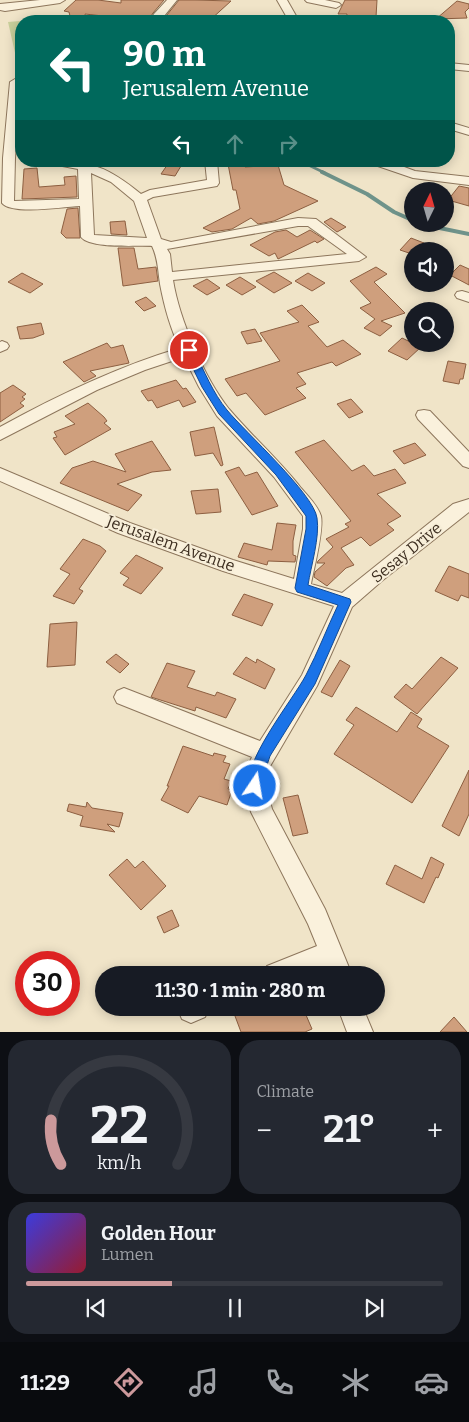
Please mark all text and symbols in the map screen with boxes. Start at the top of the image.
text: 90 m [123,33,206,75]
icon: left [40,35,105,100]
text: Jerusalem Avenue [123,75,309,102]
icon: left [168,130,196,158]
icon: ahead [221,130,249,158]
icon: right [274,130,302,158]
north arrow [404,182,454,232]
map controls [404,182,454,352]
button: sound [404,242,454,292]
button: search [404,302,454,352]
pin [168,329,210,371]
icon: arrive [175,336,203,364]
street label: Jerusalem Avenue [103,511,238,576]
street label: Sesay Drive [367,518,445,587]
position arrow [228,759,280,811]
speed limit sign: 30 [15,951,80,1016]
text: 11:30 · 1 min · 280 m [155,979,325,1002]
text: Climate [257,1082,314,1101]
text: 22 [90,1094,149,1157]
text: 21° [323,1106,376,1152]
text: − [257,1114,272,1147]
text: + [427,1114,443,1147]
text: km/h [97,1152,141,1174]
text: Golden Hour [101,1222,216,1245]
text: Lumen [101,1245,154,1264]
icon: previous [82,1294,110,1322]
icon: pause [221,1294,249,1322]
icon: next [360,1294,388,1322]
icon: directions [111,1365,146,1400]
icon: music [186,1365,221,1400]
icon: phone [262,1365,297,1400]
icon: climate [338,1365,373,1400]
icon: car [414,1365,449,1400]
text: 11:29 [20,1369,70,1396]

